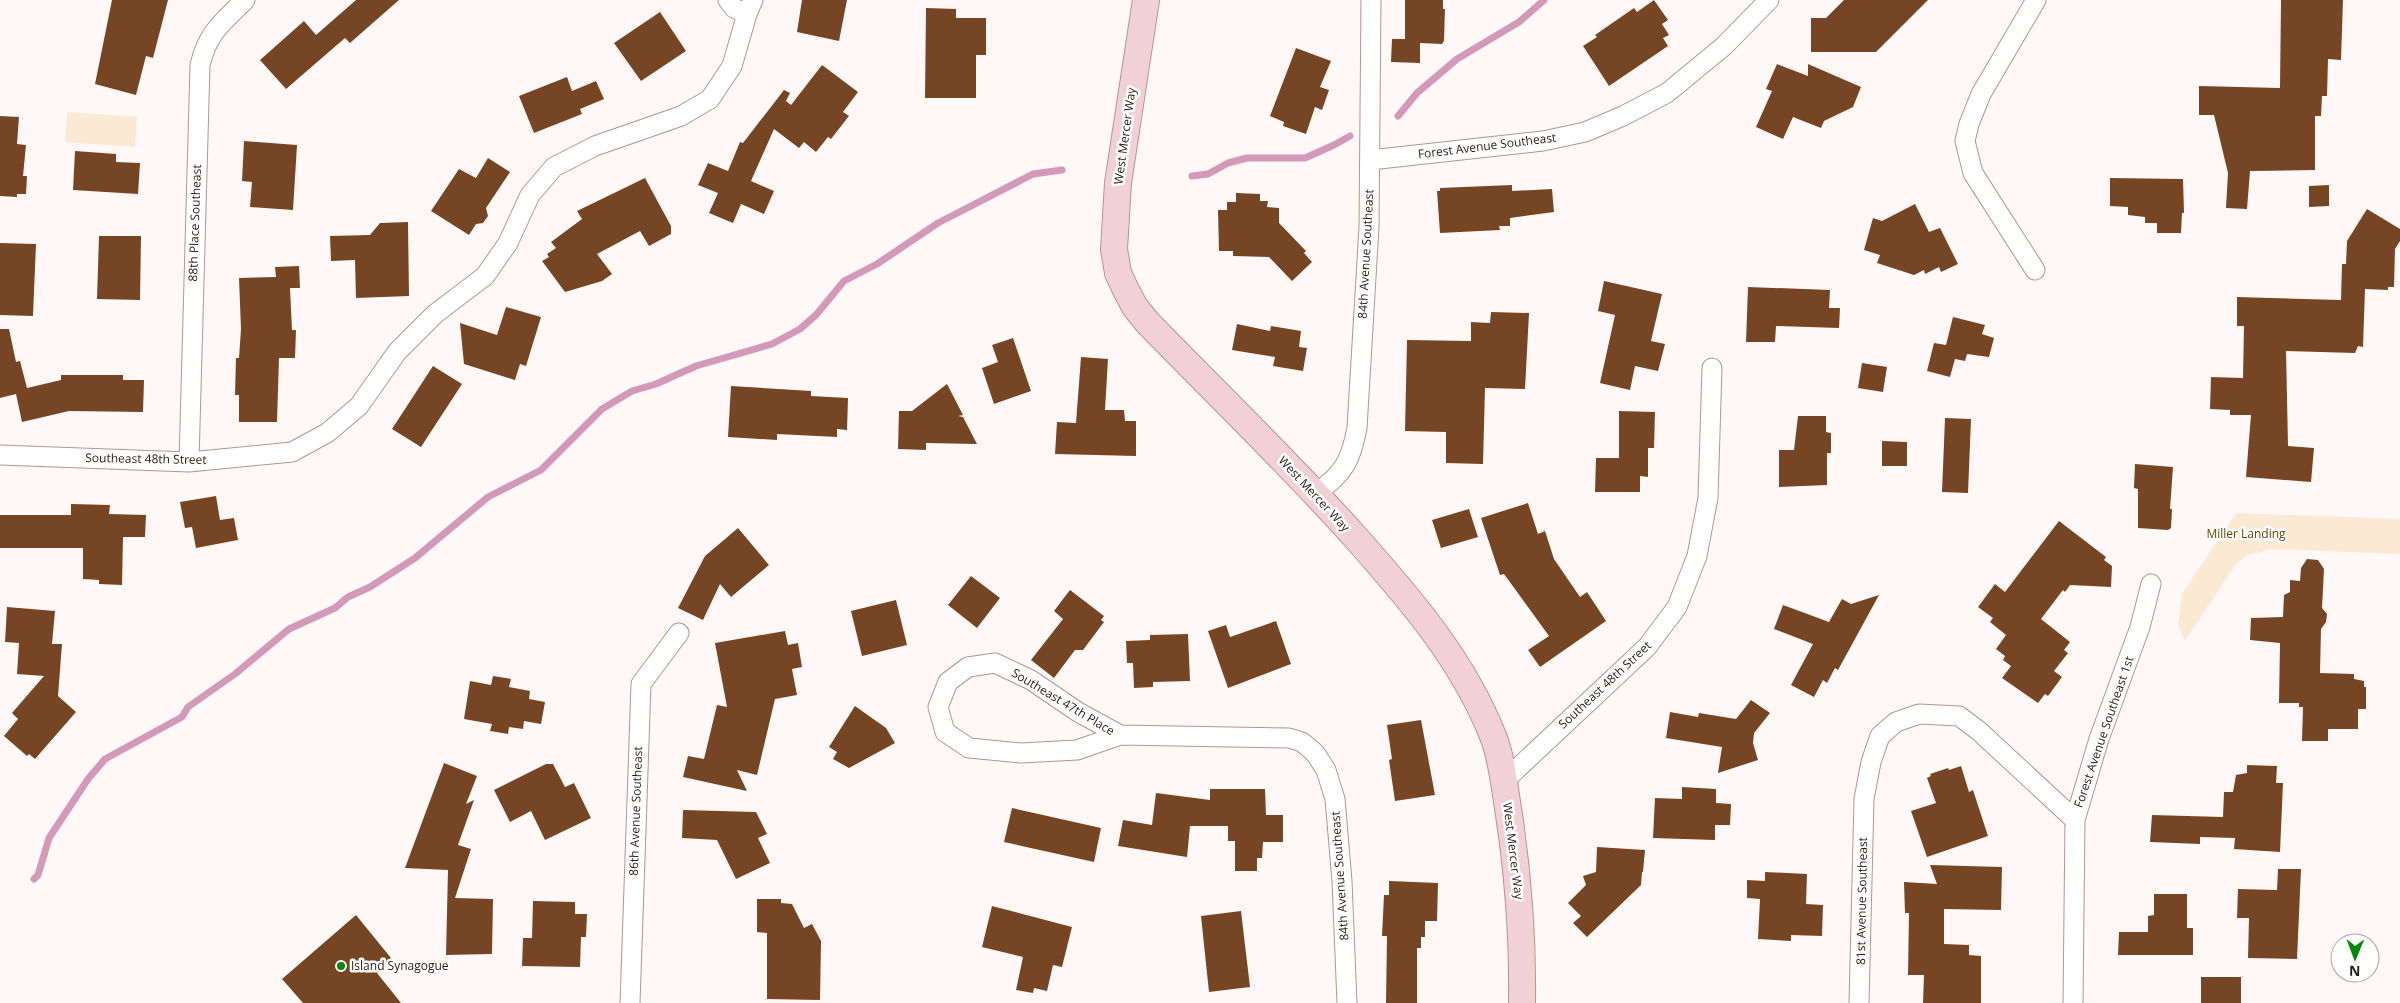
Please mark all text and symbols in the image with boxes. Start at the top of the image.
street label: West Mercer Way [1109,85,1140,185]
street label: Forest Avenue Southeast [1417,129,1557,162]
street label: 88th Place Southeast [184,164,205,282]
street label: 84th Avenue Southeast [1354,189,1377,319]
street label: Southeast 48th Street [85,449,207,468]
street label: West Mercer Way [1275,452,1355,536]
park label: Miller Landing [2206,525,2286,542]
street label: Southeast 48th Street [1555,637,1655,732]
street label: Forest Avenue Southeast 1st [2070,654,2137,810]
street label: Southeast 47th Place [1009,664,1118,739]
street label: 86th Avenue Southeast [625,746,646,876]
street label: West Mercer Way [1499,801,1528,901]
street label: 84th Avenue Southeast [1327,811,1352,941]
street label: 81st Avenue Southeast [1852,837,1871,965]
north arrow [2330,933,2380,983]
place label: Island Synagogue [351,957,449,974]
marker: Island Synagogue [335,960,347,972]
text: N [2349,962,2361,981]

